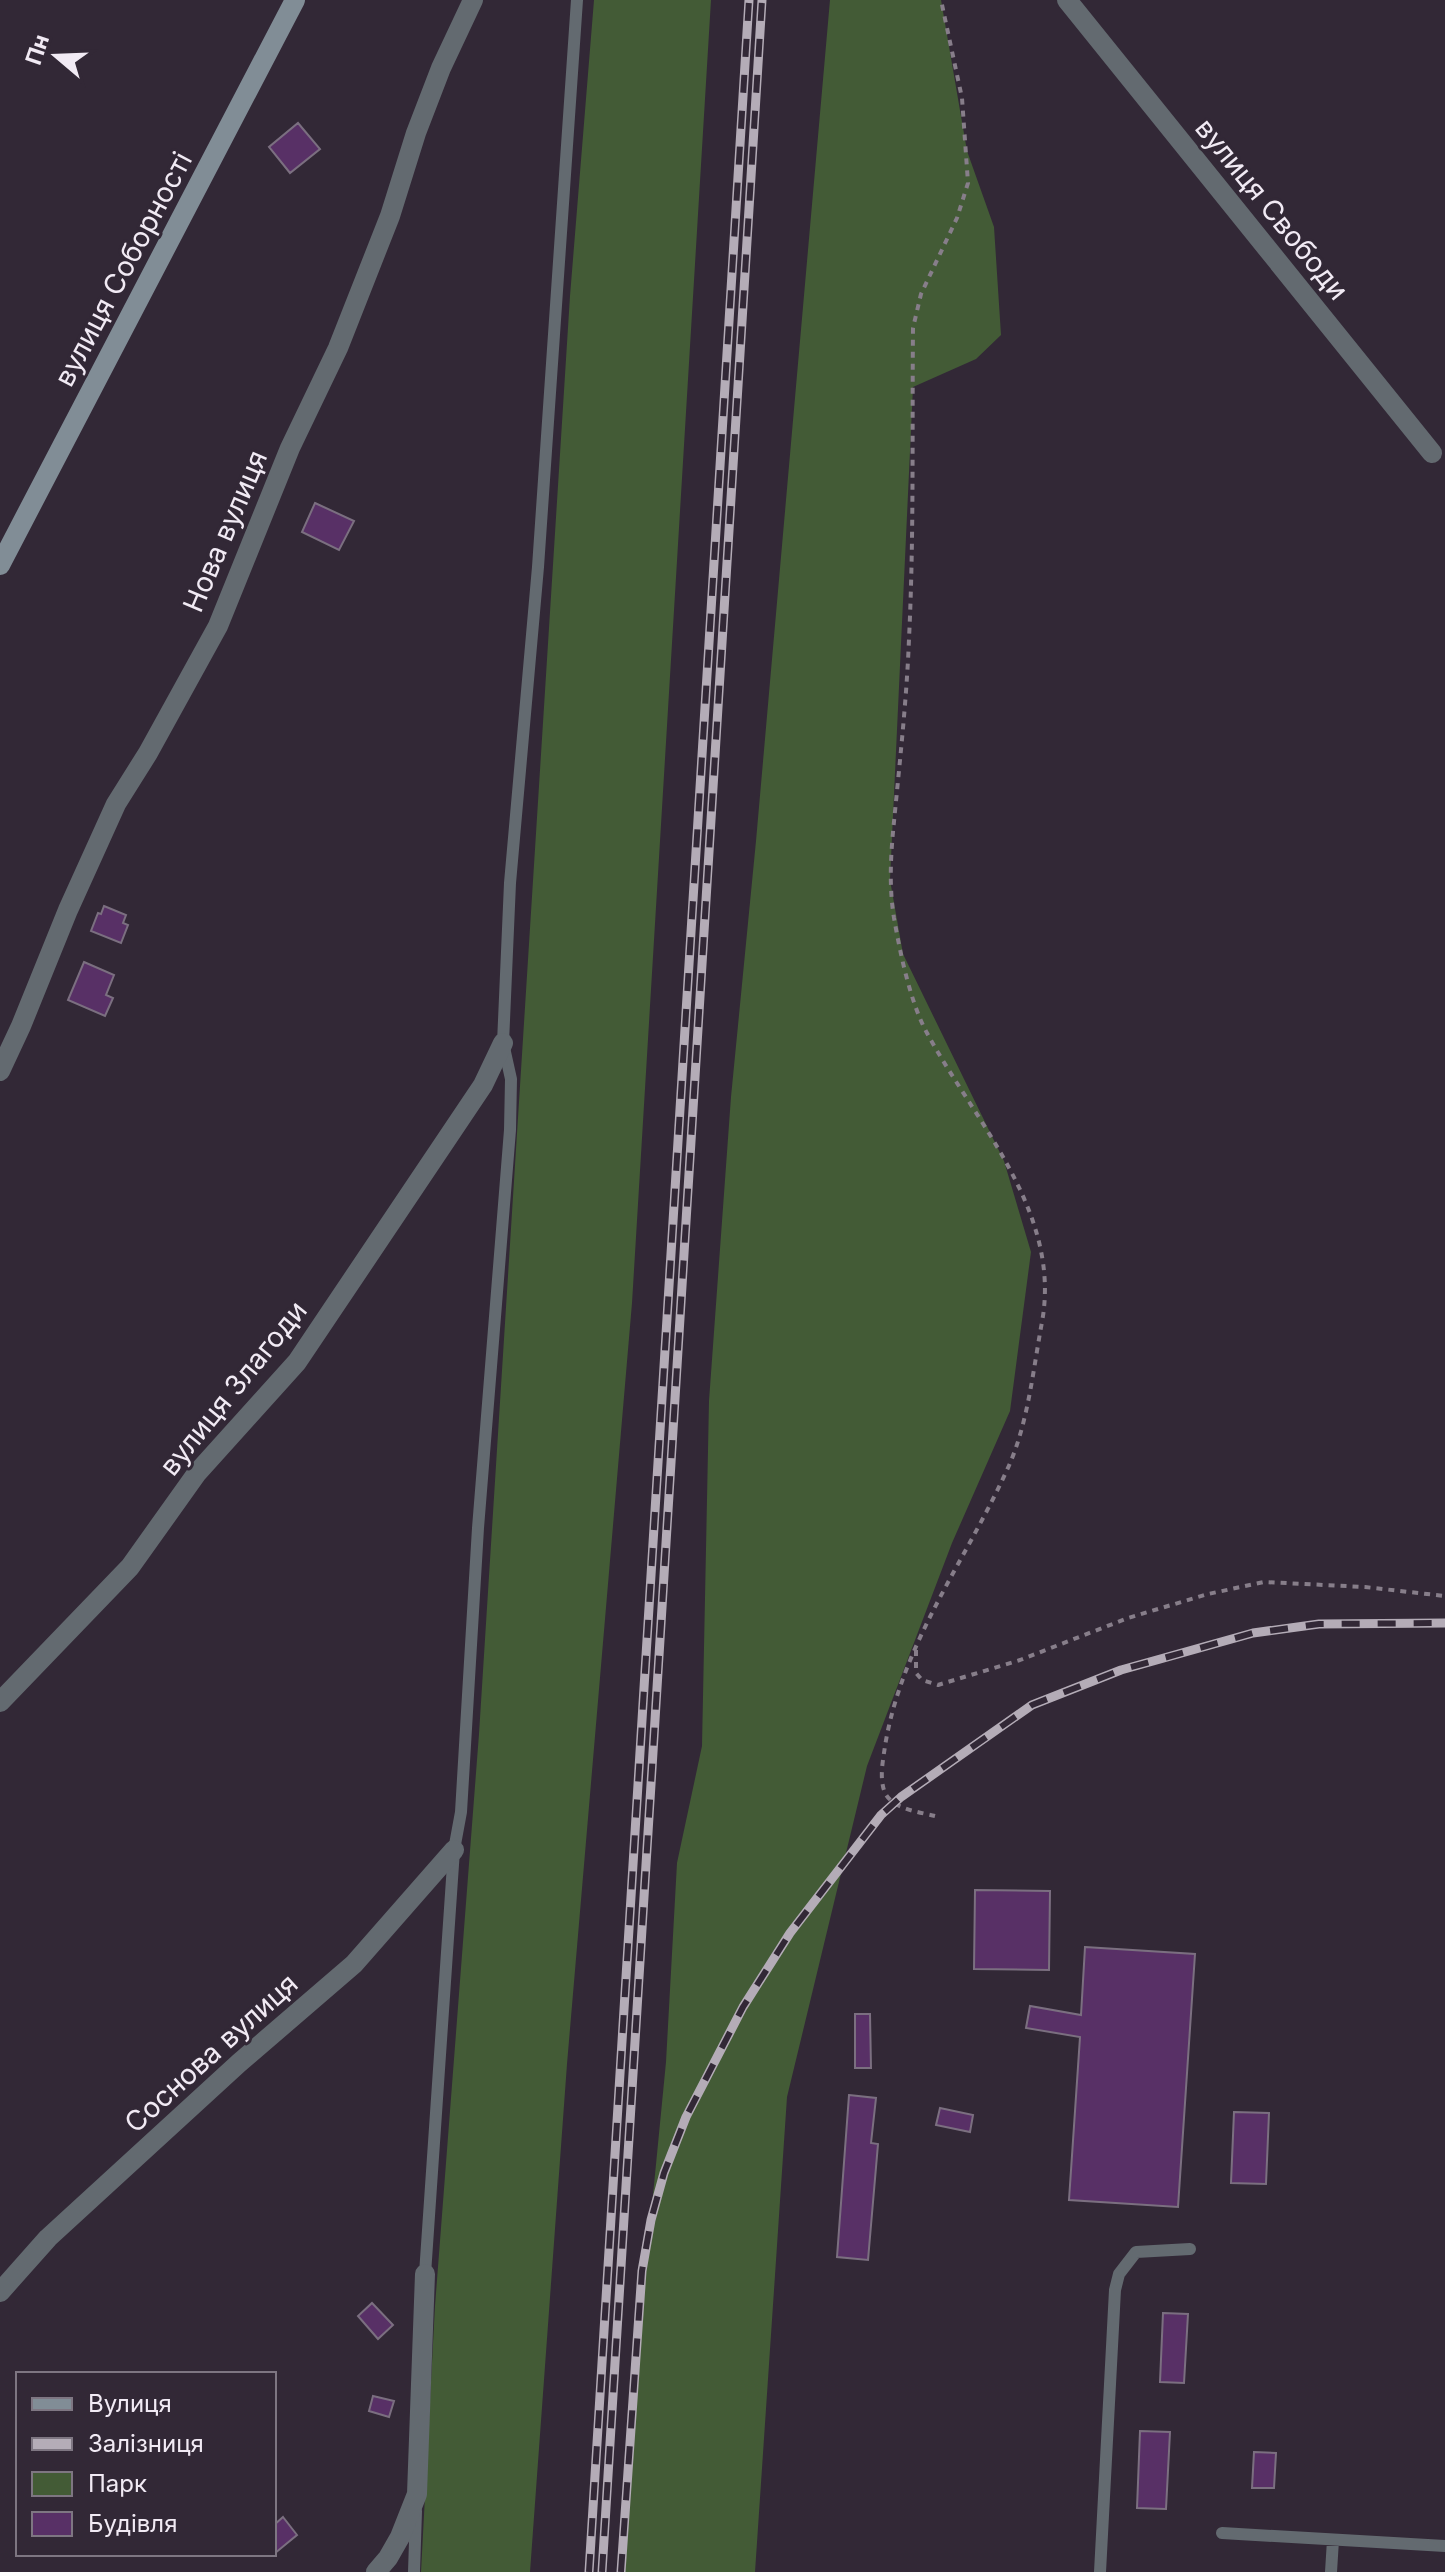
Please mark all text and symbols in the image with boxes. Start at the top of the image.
north arrow [16,16,96,96]
text: Пн [20,31,54,68]
street label: вулиця Свободи [1188,111,1356,307]
street label: вулиця Соборності [47,146,199,392]
street label: Нова вулиця [176,445,274,617]
street label: вулиця Злагоди [152,1294,314,1482]
street label: Соснова вулиця [117,1966,305,2140]
legend [16,2372,276,2556]
text: Вулиця [88,2389,172,2418]
text: Залізниця [88,2429,204,2458]
text: Парк [88,2469,147,2498]
text: Будівля [88,2509,177,2538]

